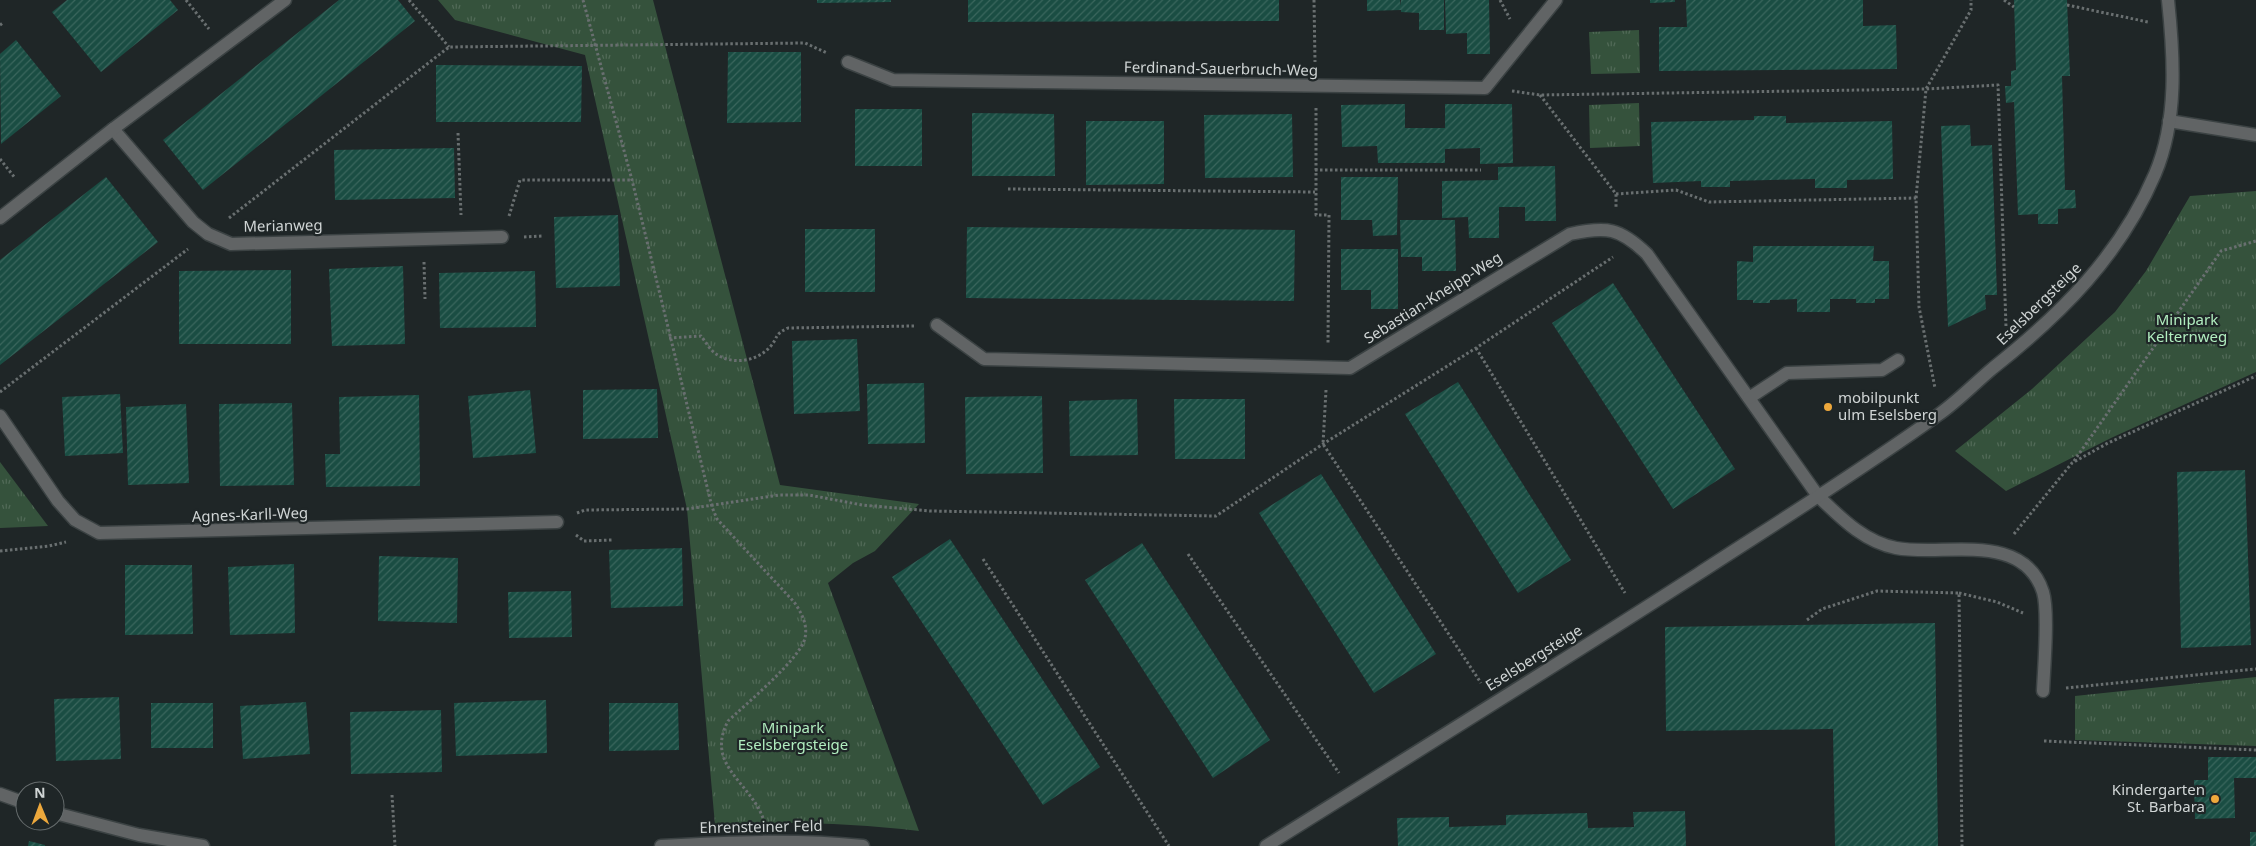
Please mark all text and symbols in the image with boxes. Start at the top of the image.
street label: Ferdinand-Sauerbruch-Weg [1124,56,1318,80]
street label: Merianweg [243,214,323,236]
street label: Sebastian-Kneipp-Weg [1360,247,1505,348]
street label: Eselsbergsteige [1992,258,2085,349]
park label: Minipark Kelternweg [2147,309,2227,346]
place label: mobilpunkt ulm Eselsberg [1838,387,1937,424]
marker: mobilpunkt ulm Eselsberg [1822,401,1834,413]
street label: Agnes-Karll-Weg [191,502,308,526]
street label: Eselsbergsteige [1481,619,1586,695]
park label: Minipark Eselsbergsteige [738,717,848,754]
place label: Kindergarten St. Barbara [2112,779,2205,816]
north arrow [15,781,65,831]
text: N [34,783,46,802]
marker: Kindergarten St. Barbara [2209,793,2221,805]
street label: Ehrensteiner Feld [699,815,823,837]

